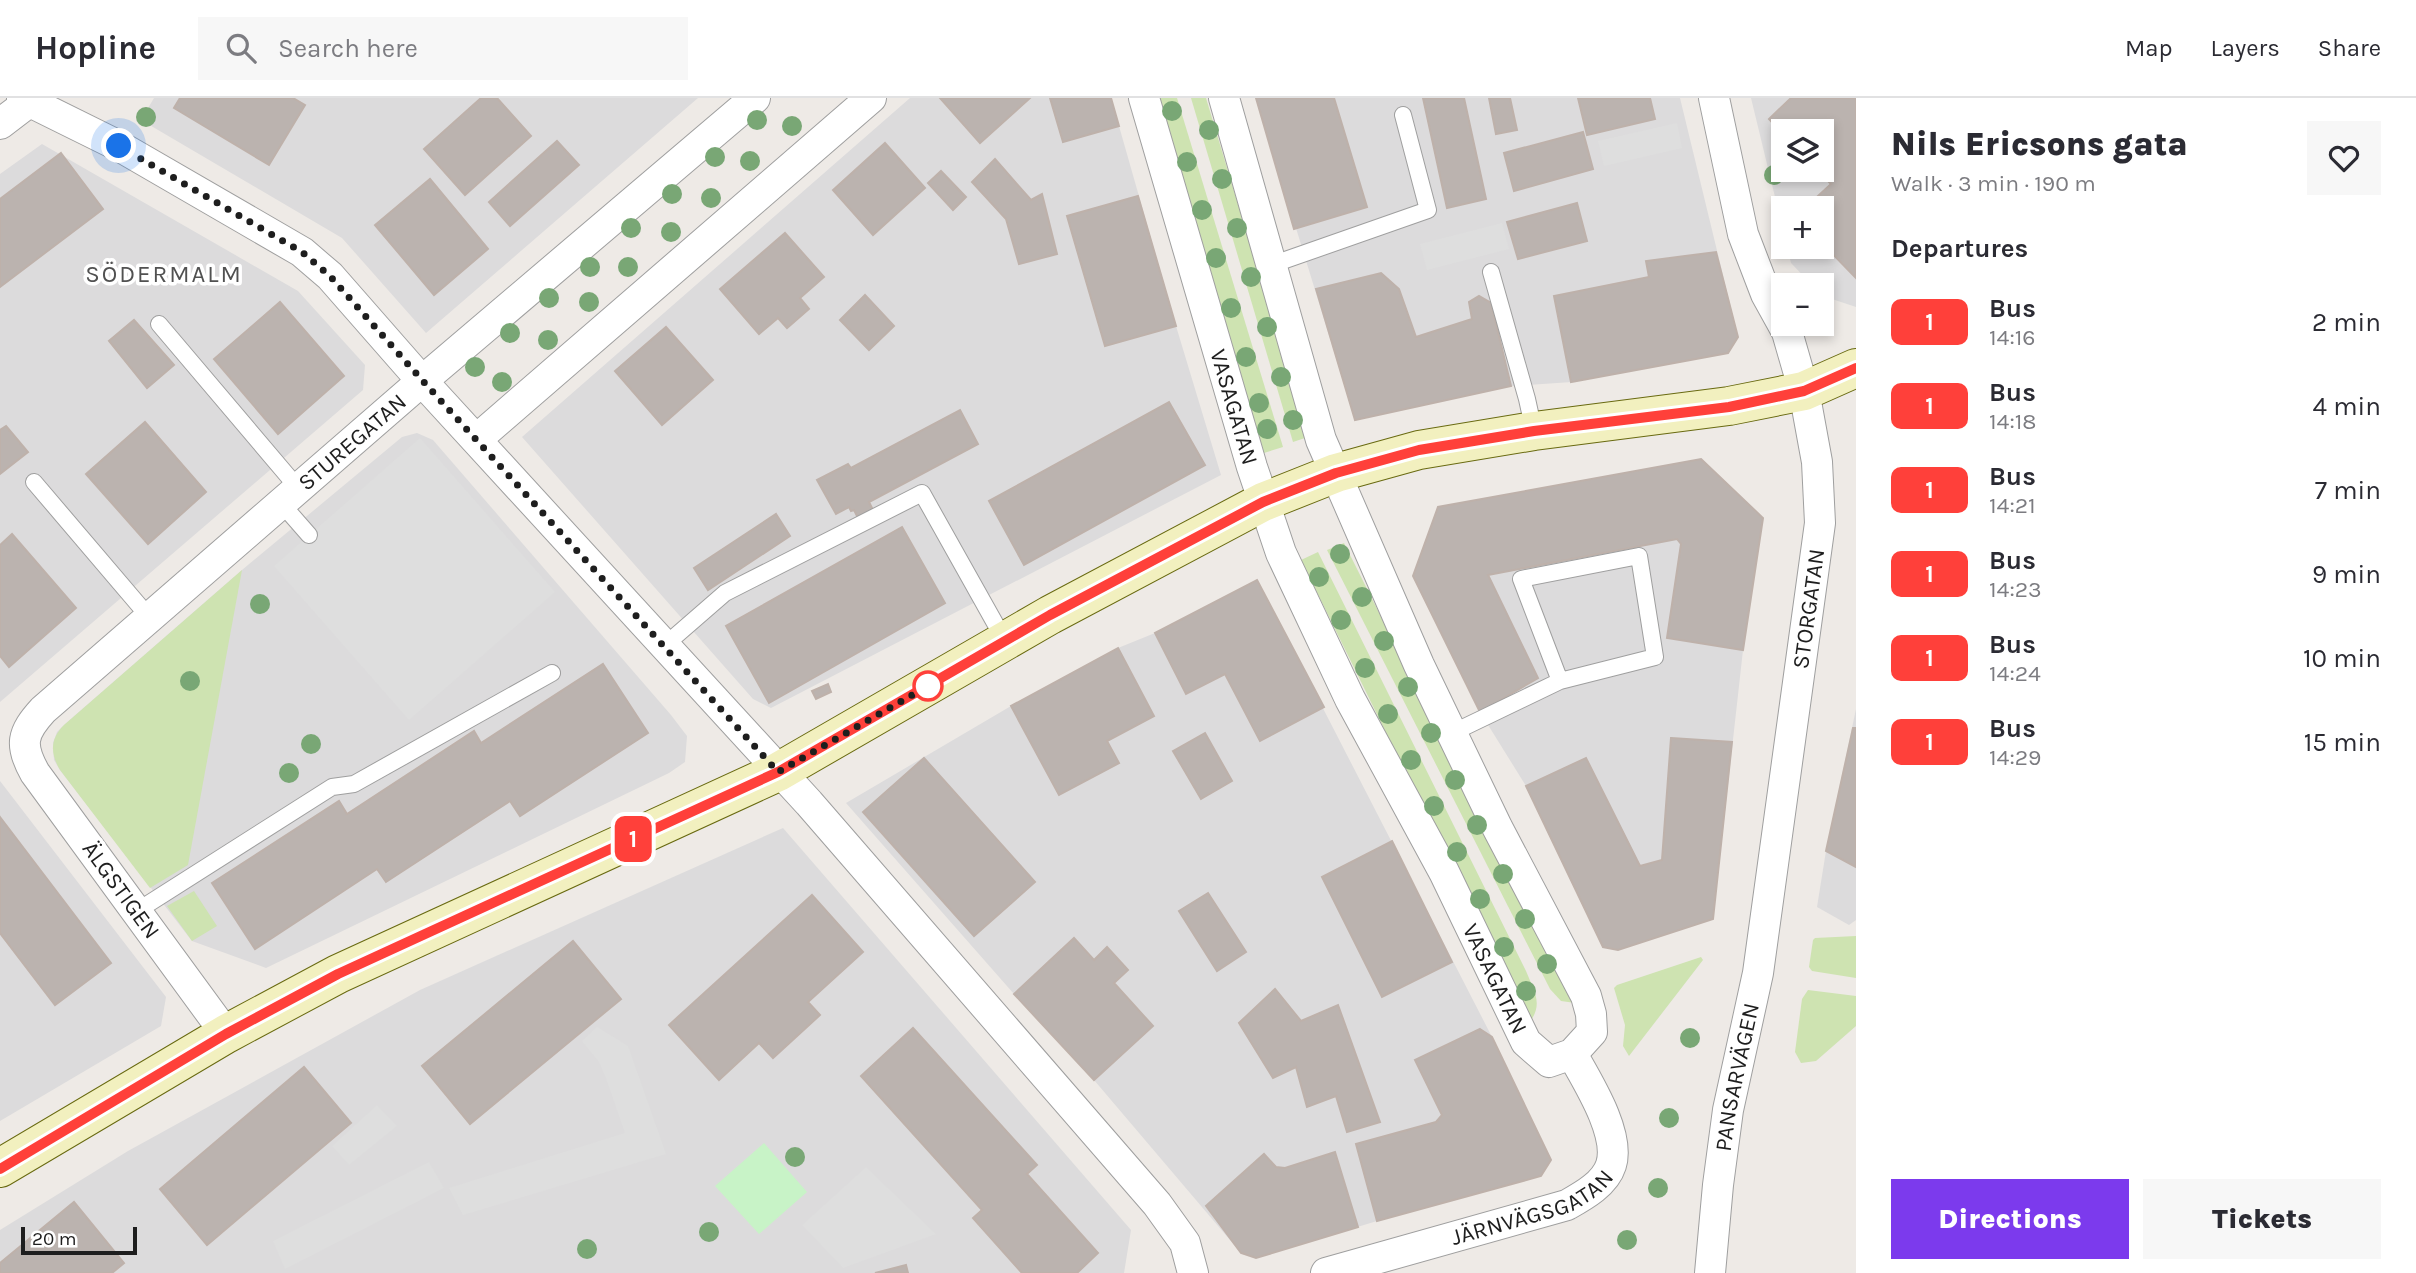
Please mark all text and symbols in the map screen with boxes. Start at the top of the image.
search box [198,17,688,80]
text: Hopline [35,29,156,67]
icon: search [222,29,260,67]
text: Search here [278,33,418,64]
text: Map [2125,34,2173,62]
text: Layers [2211,34,2280,62]
text: Share [2318,34,2381,62]
map controls [1771,119,1834,336]
button: layers [1771,119,1834,182]
button: heart [2307,121,2381,195]
text: Nils Ericsons gata [1891,125,2188,163]
your location [101,128,136,163]
text: Walk · 3 min · 190 m [1891,170,2096,197]
button: + [1771,196,1834,259]
text: Departures [1891,233,2028,264]
district label: SÖDERMALM [85,260,243,288]
button: − [1771,273,1834,336]
text: Bus [1989,293,2036,324]
text: 2 min [2312,307,2381,338]
text: 1 [1925,308,1934,336]
text: 14:16 [1989,324,2036,351]
street label: VASAGATAN [1205,346,1264,468]
text: Bus [1989,377,2036,408]
street label: STUREGATAN [292,388,411,496]
text: 4 min [2313,391,2381,422]
text: 1 [1925,392,1934,420]
text: 14:18 [1989,408,2036,435]
text: Bus [1989,461,2036,492]
text: 7 min [2315,475,2381,506]
text: 1 [1925,476,1934,504]
text: 14:21 [1989,492,2036,519]
text: Bus [1989,545,2036,576]
street label: STORGATAN [1787,547,1830,670]
text: 9 min [2312,559,2381,590]
text: 1 [1925,560,1934,588]
text: 14:23 [1989,576,2042,603]
text: Bus [1989,629,2036,660]
text: 10 min [2303,643,2381,674]
text: 1 [1925,644,1934,672]
text: 14:24 [1989,660,2041,687]
unlabelled marker [913,671,943,701]
text: Bus [1989,713,2036,744]
text: 15 min [2304,727,2381,758]
text: 1 [1925,728,1934,756]
text: 14:29 [1989,744,2041,771]
line badge: 1 [610,816,656,862]
text: 1 [629,825,637,853]
street label: ÄLGSTIGEN [77,836,165,944]
street label: VASAGATAN [1457,919,1533,1038]
street label: PANSARVÄGEN [1709,1000,1765,1153]
street label: JÄRNVÄGSGATAN [1448,1164,1619,1251]
button: Directions [1891,1179,2129,1259]
button: Tickets [2143,1179,2381,1259]
scale bar [21,1224,136,1256]
text: 20 m [32,1228,77,1250]

